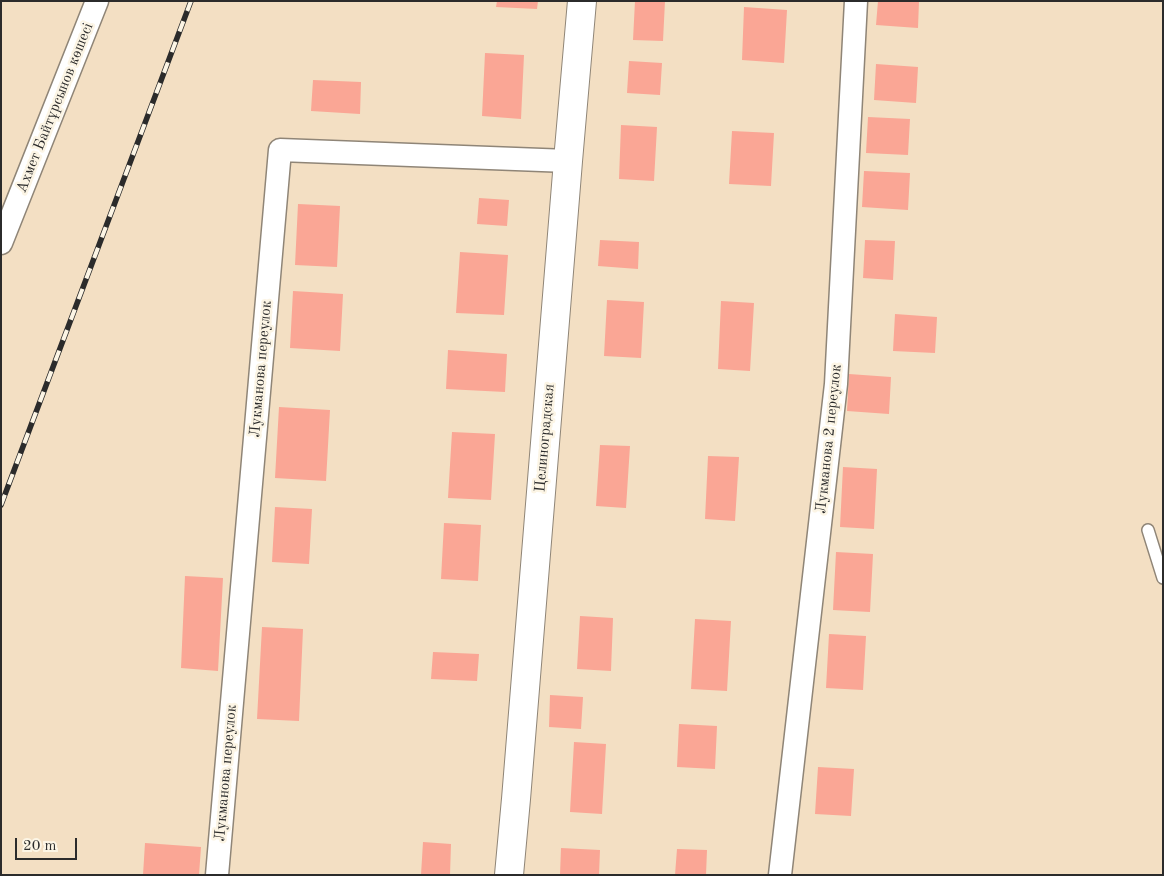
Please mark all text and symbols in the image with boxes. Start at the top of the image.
street label: Ахмет Байтұрсынов көшесі [13,20,97,196]
street label: Лукманова переулок [246,300,276,438]
street label: Лукманова 2 переулок [812,363,846,515]
street label: Целиноградская [531,383,559,493]
street label: Лукманова переулок [211,704,241,842]
scale bar [18,828,80,860]
text: 20 m [23,839,57,854]

